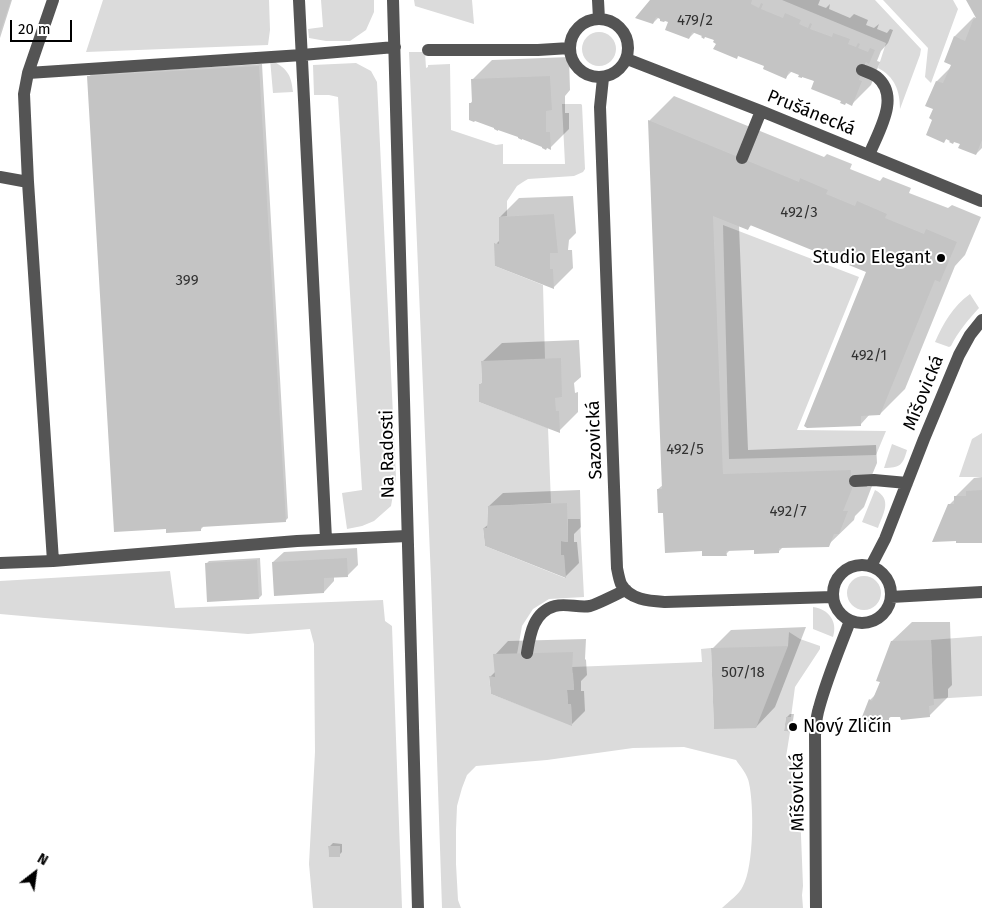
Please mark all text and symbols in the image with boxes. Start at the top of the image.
scale bar [12,10,75,42]
house number: 479/2 [677,12,713,30]
text: 20 m [18,20,51,38]
street label: Prušánecká [764,86,858,140]
house number: 492/3 [780,204,818,222]
place label: Studio Elegant [813,247,931,269]
marker: Studio Elegant [935,252,947,264]
house number: 399 [175,272,199,290]
house number: 492/1 [851,347,887,365]
street label: Míšovická [899,352,949,434]
street label: Sazovická [583,400,607,480]
street label: Na Radosti [376,410,400,498]
house number: 492/5 [666,441,704,459]
house number: 492/7 [769,503,807,521]
house number: 507/18 [721,664,765,682]
place label: Nový Zličín [803,716,892,738]
marker: Nový Zličín [787,721,799,733]
street label: Míšovická [787,752,809,832]
north arrow [10,848,60,898]
text: N [34,850,51,869]

